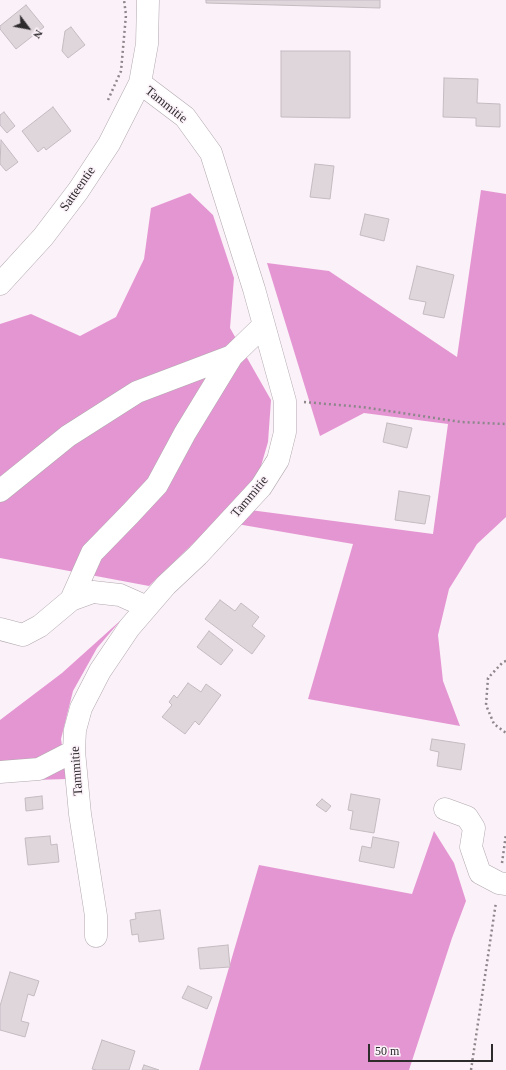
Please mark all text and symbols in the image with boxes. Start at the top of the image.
north arrow [8,8,48,48]
text: N [31,28,45,41]
street label: Tammitie [142,83,190,127]
street label: Satteentie [57,164,99,214]
street label: Tammitie [228,473,272,521]
street label: Tammitie [67,746,87,796]
scale bar [370,1036,495,1062]
text: 50 m [375,1044,399,1058]

